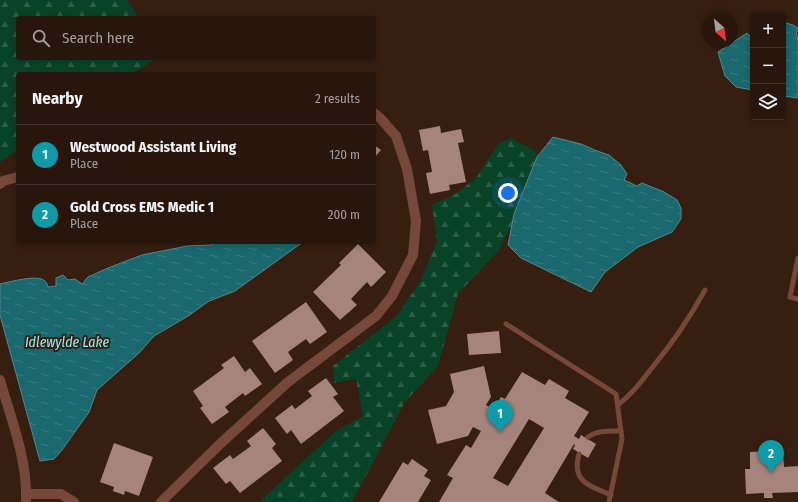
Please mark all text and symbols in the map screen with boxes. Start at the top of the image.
north arrow [702,12,738,48]
map controls [750,12,786,120]
button: + [750,12,786,48]
search box [16,16,376,60]
icon: search [30,27,52,49]
text: Search here [62,29,134,47]
button: − [750,48,786,84]
button: layers [750,84,786,120]
text: Nearby [32,88,83,109]
text: 2 results [315,91,360,106]
text: Westwood Assistant Living [70,138,236,156]
text: 1 [42,147,48,162]
text: 120 m [329,147,360,162]
text: Place [70,156,98,171]
your location [498,183,518,203]
text: Gold Cross EMS Medic 1 [70,198,214,216]
text: 2 [42,207,48,222]
text: 200 m [328,207,360,222]
text: Place [70,216,98,231]
water label: Idlewylde Lake [25,334,109,351]
pin: 1 [487,400,513,433]
pin: 2 [758,440,784,473]

